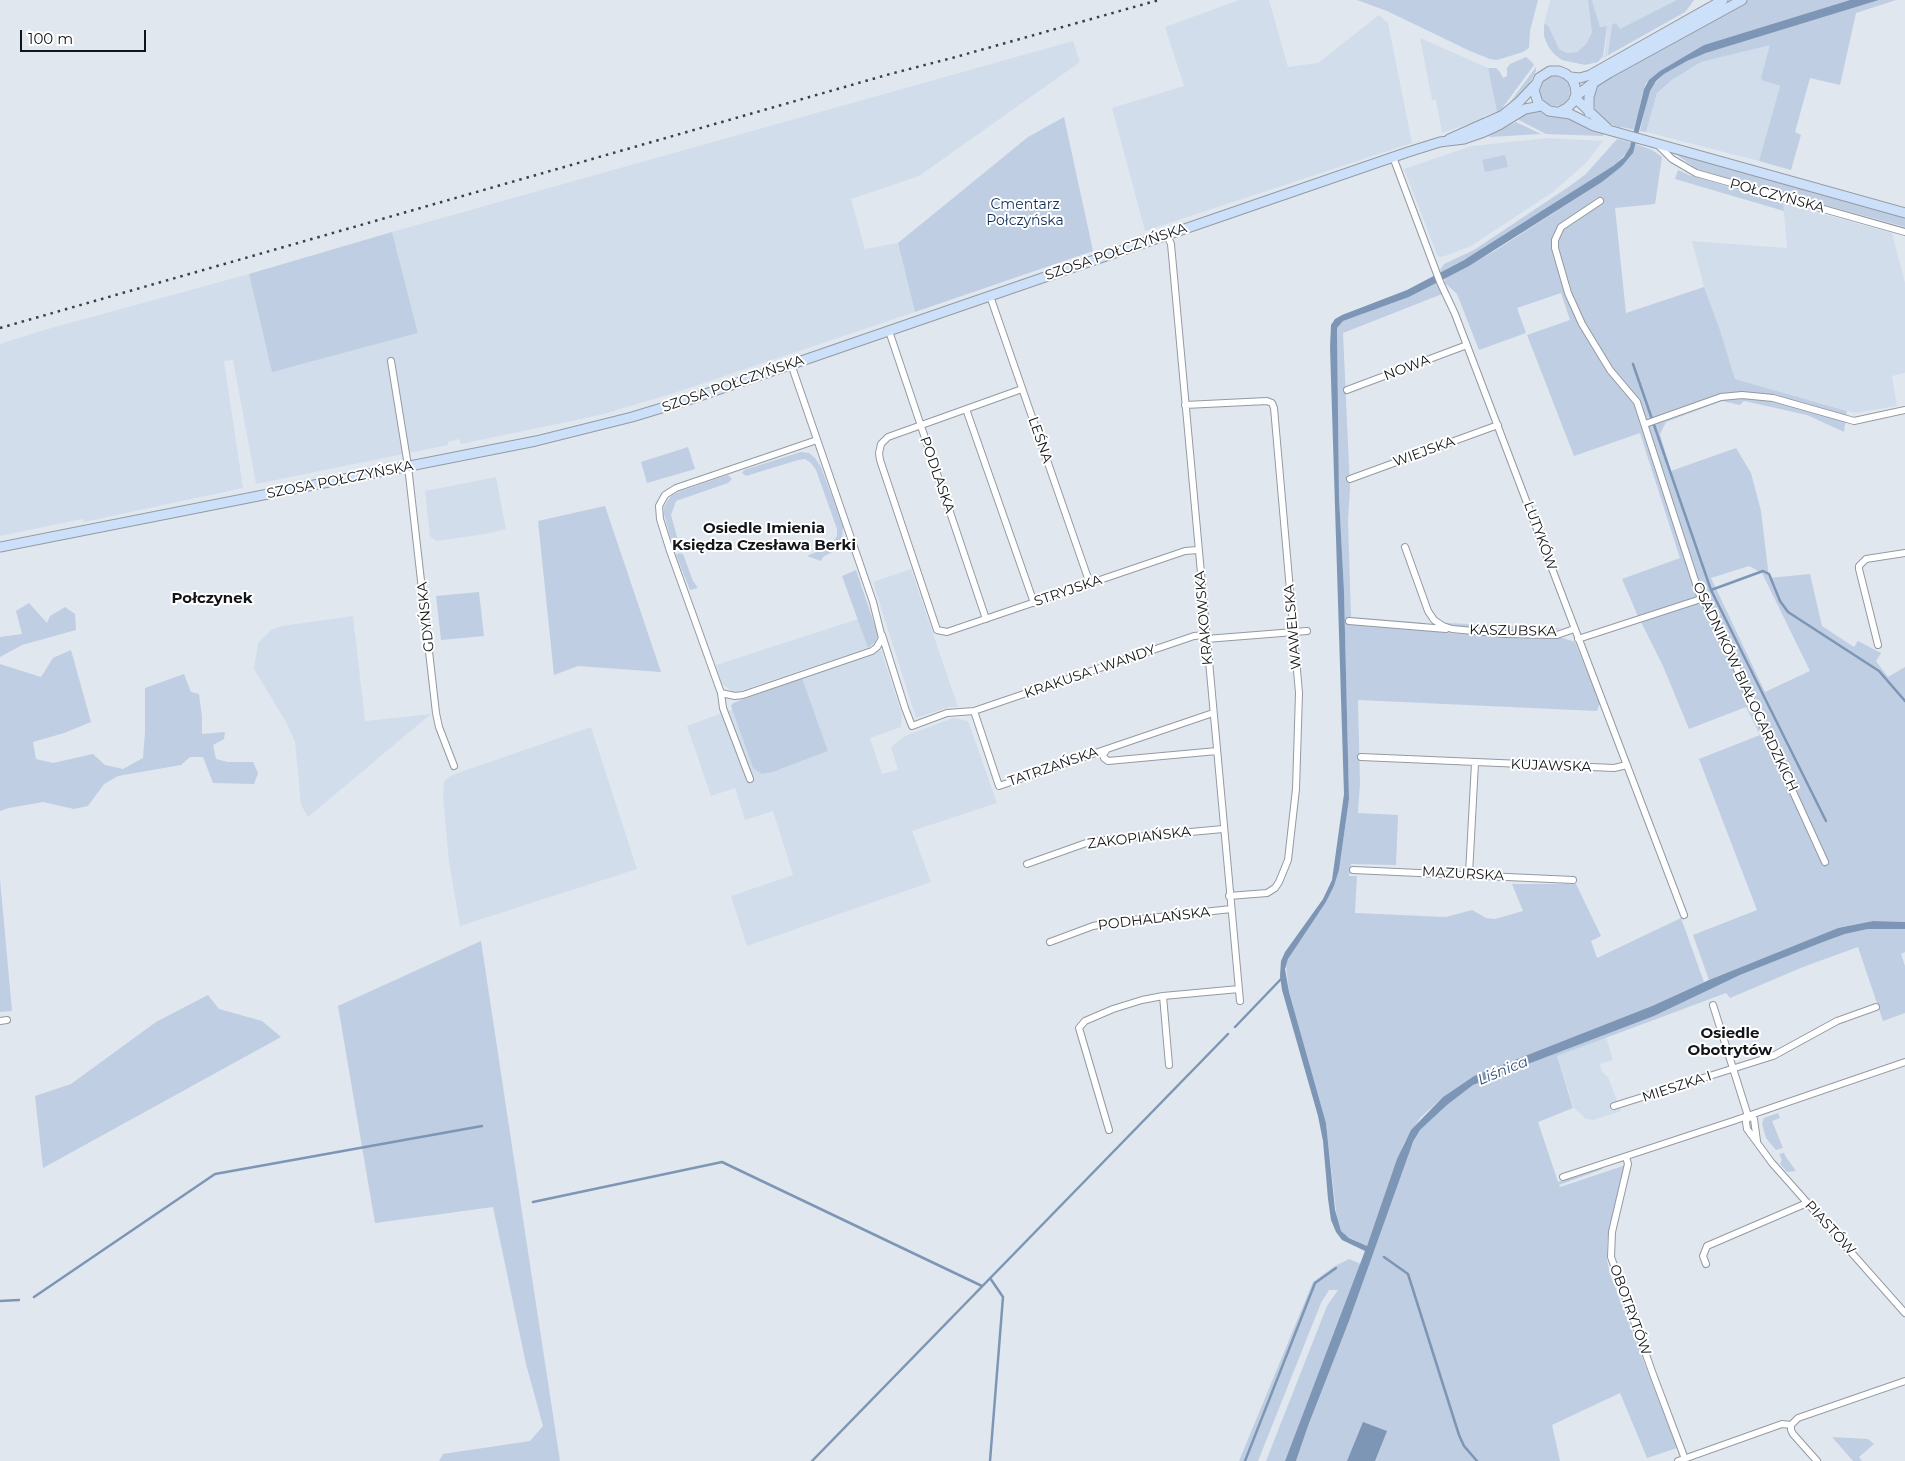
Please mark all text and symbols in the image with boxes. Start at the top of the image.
scale bar [22,20,149,52]
text: 100 m [28,29,73,48]
street label: POŁCZYŃSKA [1728,175,1826,217]
park label: Cmentarz Połczyńska [986,197,1064,230]
street label: SZOSA POŁCZYŃSKA [1043,220,1189,284]
street label: SZOSA POŁCZYŃSKA [660,352,806,416]
street label: NOWA [1382,352,1432,384]
street label: LEŚNA [1024,415,1056,465]
street label: WIEJSKA [1391,433,1457,471]
street label: PODLASKA [916,435,958,515]
street label: SZOSA POŁCZYŃSKA [265,458,415,502]
street label: LUTYKÓW [1520,499,1560,573]
district label: Osiedle Imienia Księdza Czesława Berki [672,520,856,555]
street label: KRAKOWSKA [1192,570,1216,666]
street label: STRYJSKA [1032,572,1104,610]
street label: OSADNIKÓW BIAŁOGARDZKICH [1689,580,1801,794]
street label: GDYŃSKA [414,581,438,653]
street label: WAWELSKA [1281,584,1305,670]
district label: Połczynek [171,590,253,608]
street label: KASZUBSKA [1469,622,1557,640]
street label: KRAKUSA I WANDY [1022,642,1158,702]
street label: TATRZAŃSKA [1006,744,1100,790]
street label: KUJAWSKA [1510,756,1592,776]
street label: ZAKOPIAŃSKA [1086,823,1192,853]
street label: MAZURSKA [1422,863,1504,885]
street label: PODHALAŃSKA [1097,904,1211,934]
district label: Osiedle Obotrytów [1688,1025,1772,1060]
water label: Liśnica [1475,1053,1531,1089]
street label: MIESZKA I [1640,1068,1714,1106]
street label: PIASTÓW [1801,1197,1859,1259]
street label: OBOTRYTÓW [1606,1262,1654,1358]

